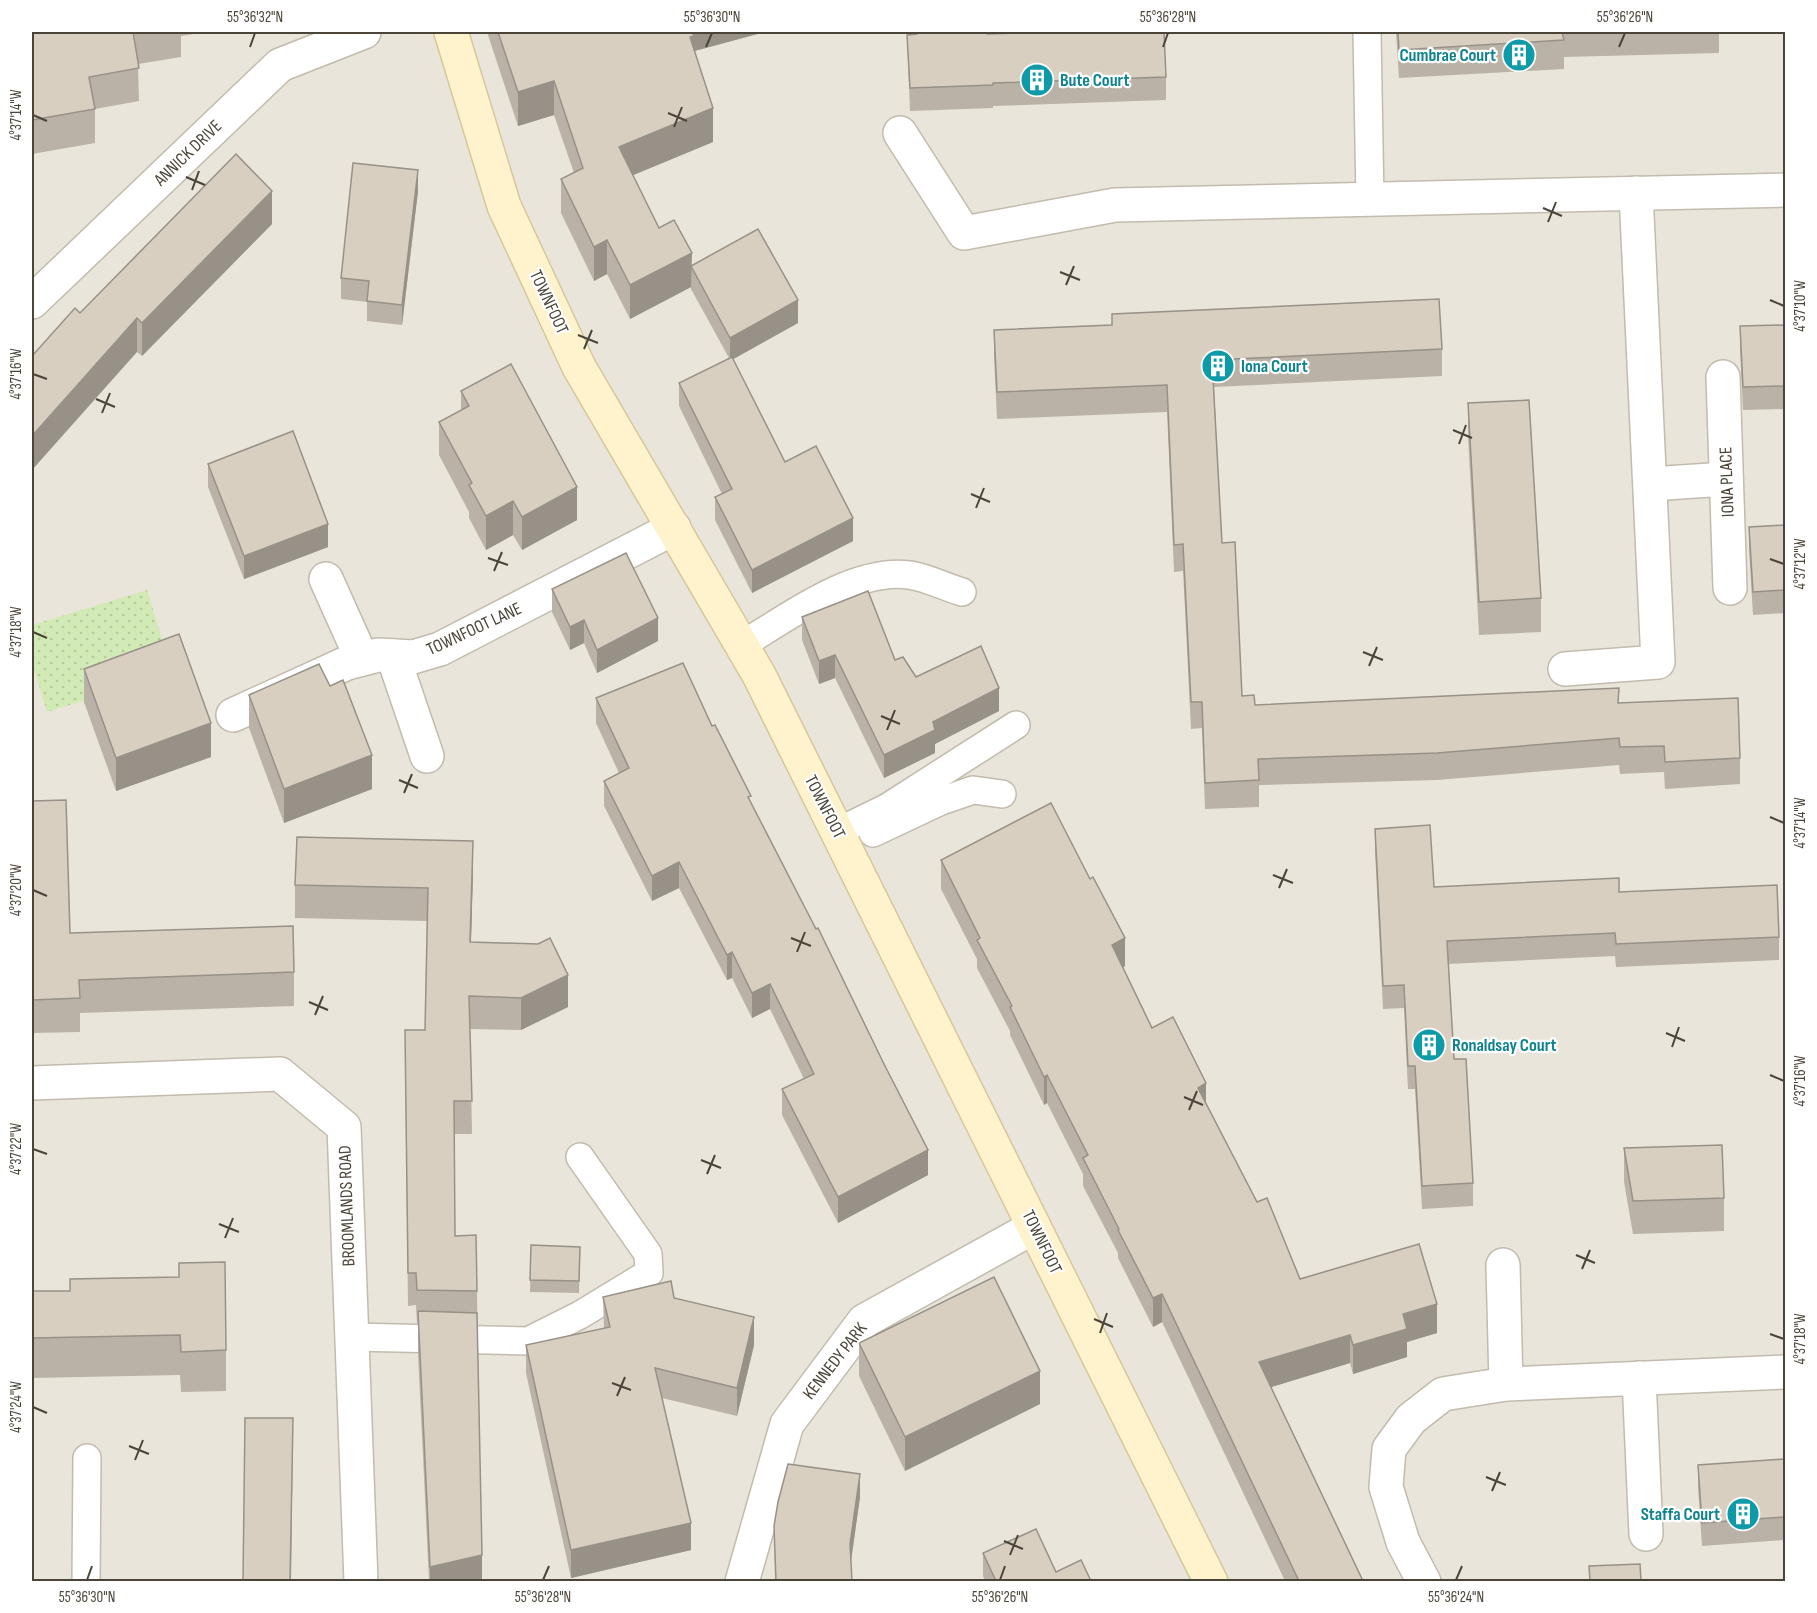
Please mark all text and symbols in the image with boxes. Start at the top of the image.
text: 55°36'32"N [227,8,283,27]
text: 55°36'30"N [684,8,740,27]
text: 55°36'28"N [1140,8,1196,27]
text: 55°36'26"N [1597,8,1653,27]
building icon: Cumbrae Court [1501,37,1537,73]
place label: Cumbrae Court [1399,45,1496,66]
building icon: Bute Court [1019,62,1055,98]
place label: Bute Court [1060,70,1129,91]
text: 4°37'14"W [7,89,26,140]
street label: ANNICK DRIVE [149,116,226,191]
street label: TOWNFOOT [525,267,573,337]
text: 4°37'10"W [1791,280,1810,332]
text: 4°37'16"W [7,348,26,400]
building icon: Iona Court [1200,348,1236,384]
place label: Iona Court [1241,356,1308,377]
street label: IONA PLACE [1715,446,1739,518]
text: 4°37'12"W [1791,538,1810,590]
street label: TOWNFOOT LANE [423,598,525,660]
text: 4°37'18"W [7,606,26,658]
street label: TOWNFOOT [800,772,850,842]
text: 4°37'14"W [1791,797,1810,848]
text: 4°37'20"W [7,864,26,916]
building icon: Ronaldsay Court [1411,1027,1447,1063]
place label: Ronaldsay Court [1452,1035,1556,1056]
text: 4°37'16"W [1791,1055,1810,1107]
text: 4°37'22"W [7,1123,26,1175]
street label: BROOMLANDS ROAD [334,1145,360,1267]
street label: TOWNFOOT [1018,1207,1066,1277]
text: 4°37'18"W [1791,1313,1810,1365]
street label: KENNEDY PARK [799,1318,872,1404]
text: 4°37'24"W [7,1381,26,1433]
building icon: Staffa Court [1725,1496,1761,1532]
place label: Staffa Court [1641,1504,1720,1525]
text: 55°36'30"N [59,1588,115,1607]
text: 55°36'28"N [515,1588,571,1607]
text: 55°36'26"N [972,1588,1028,1607]
text: 55°36'24"N [1428,1588,1484,1607]

